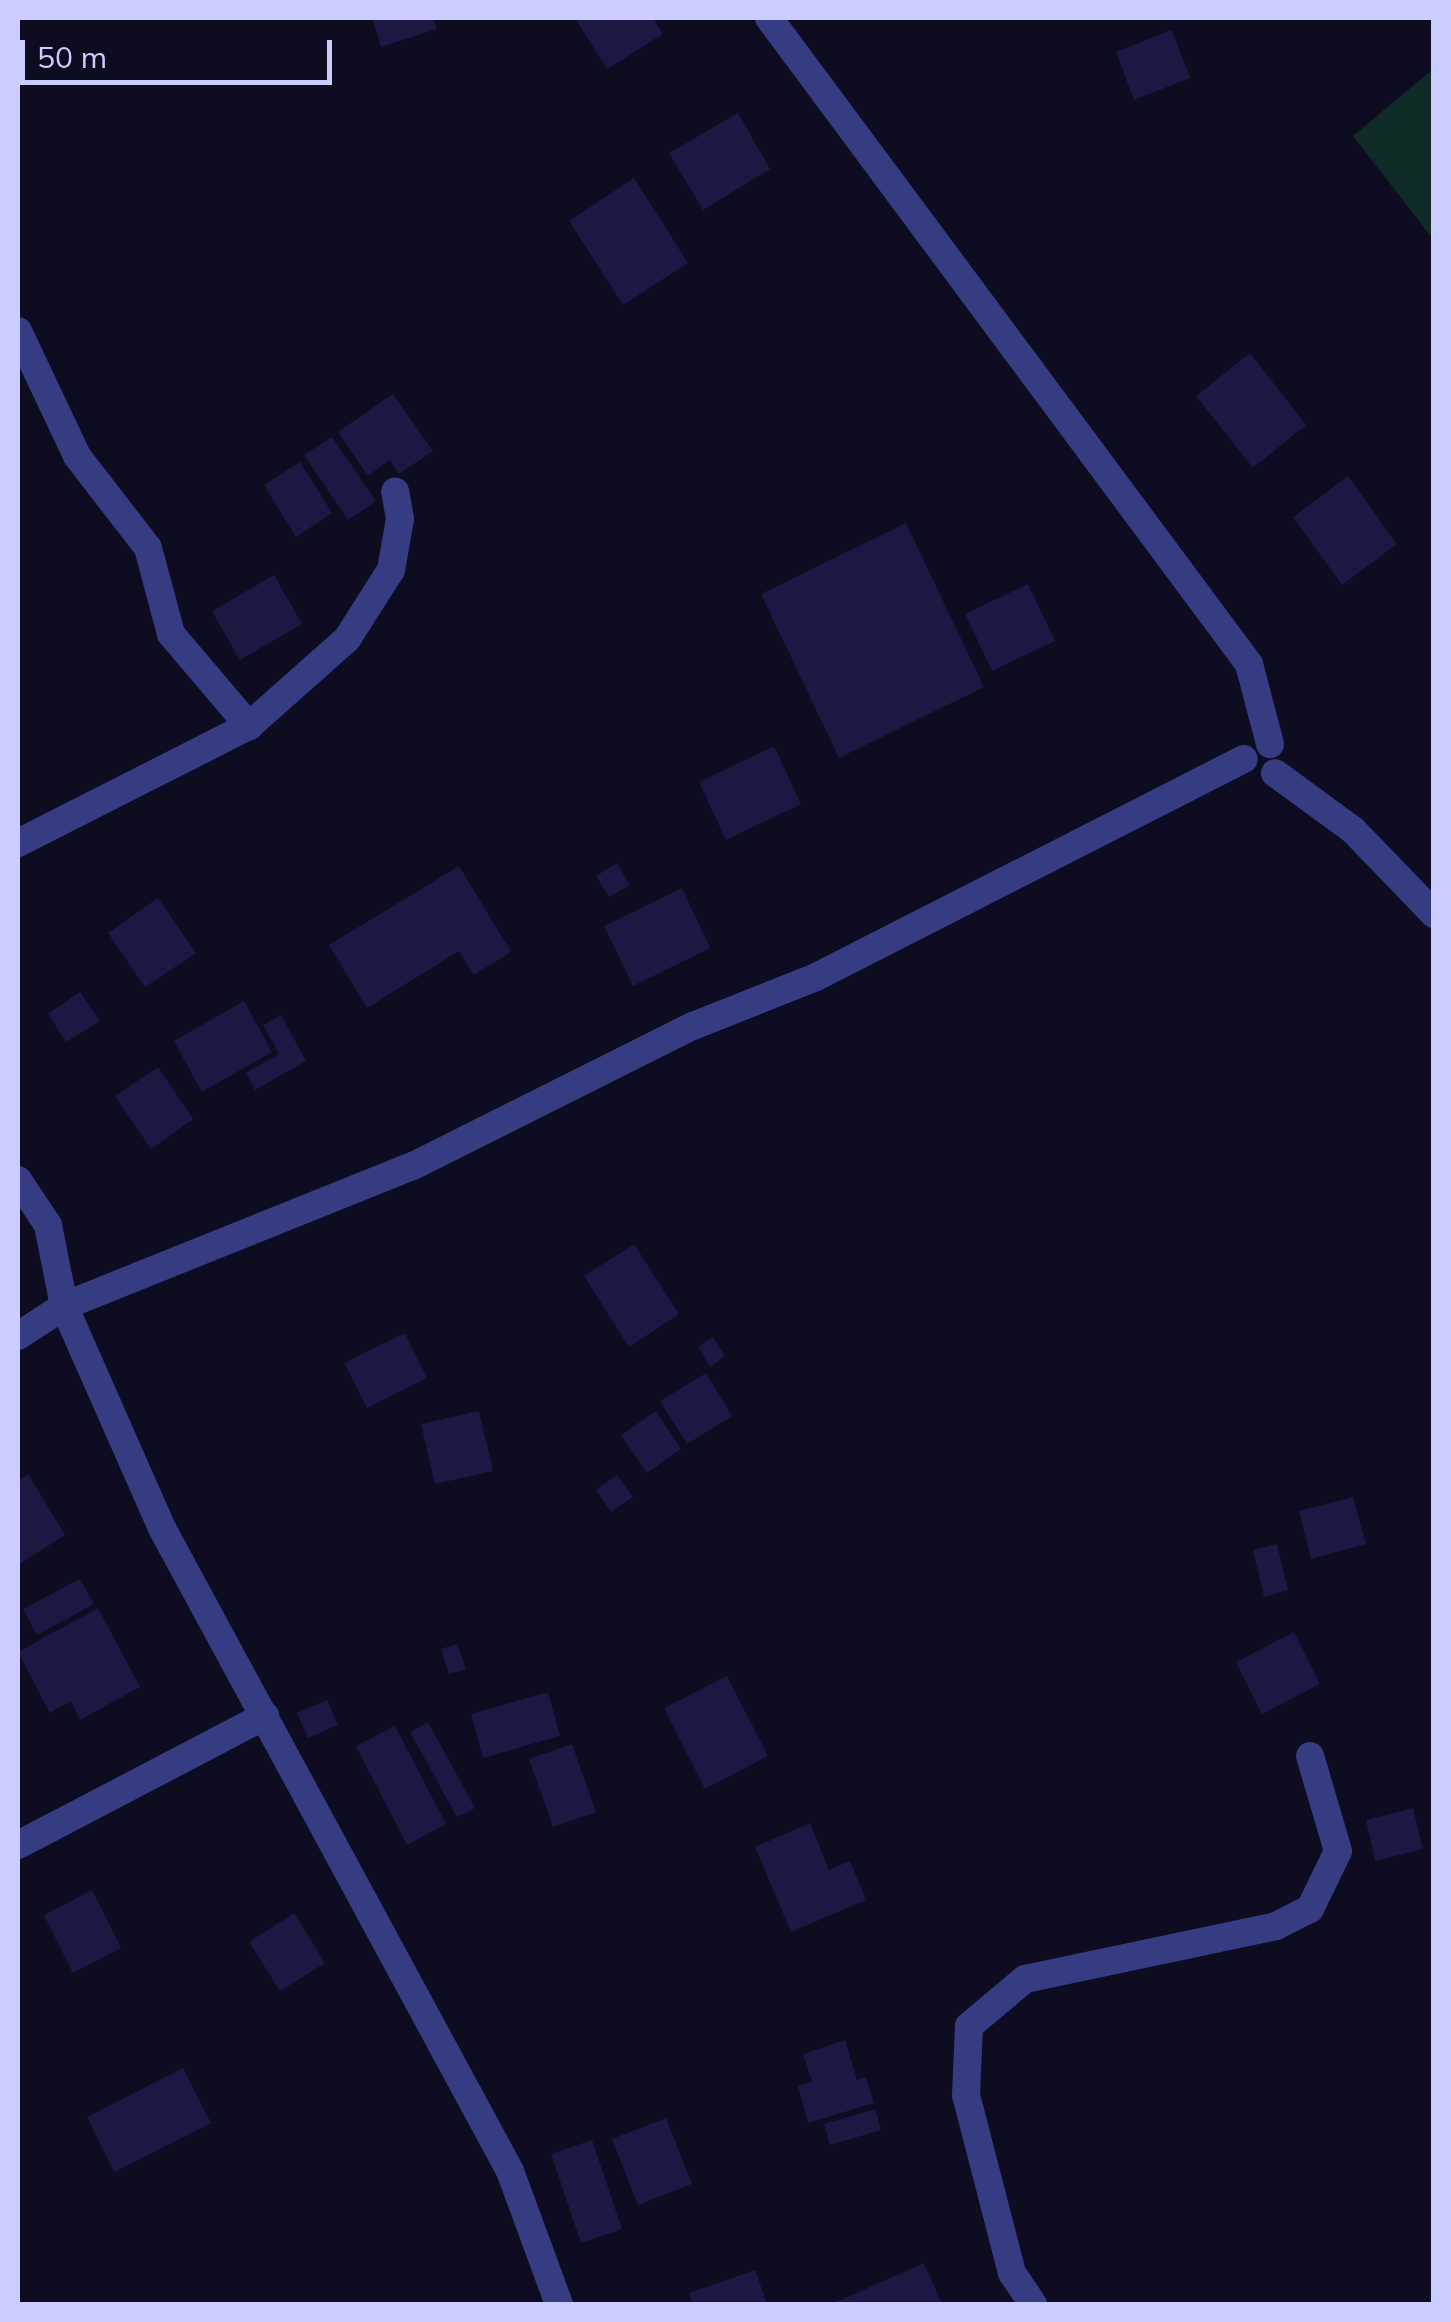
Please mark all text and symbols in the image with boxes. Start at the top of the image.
scale bar [25,20,338,82]
text: 50 m [37,38,107,76]

